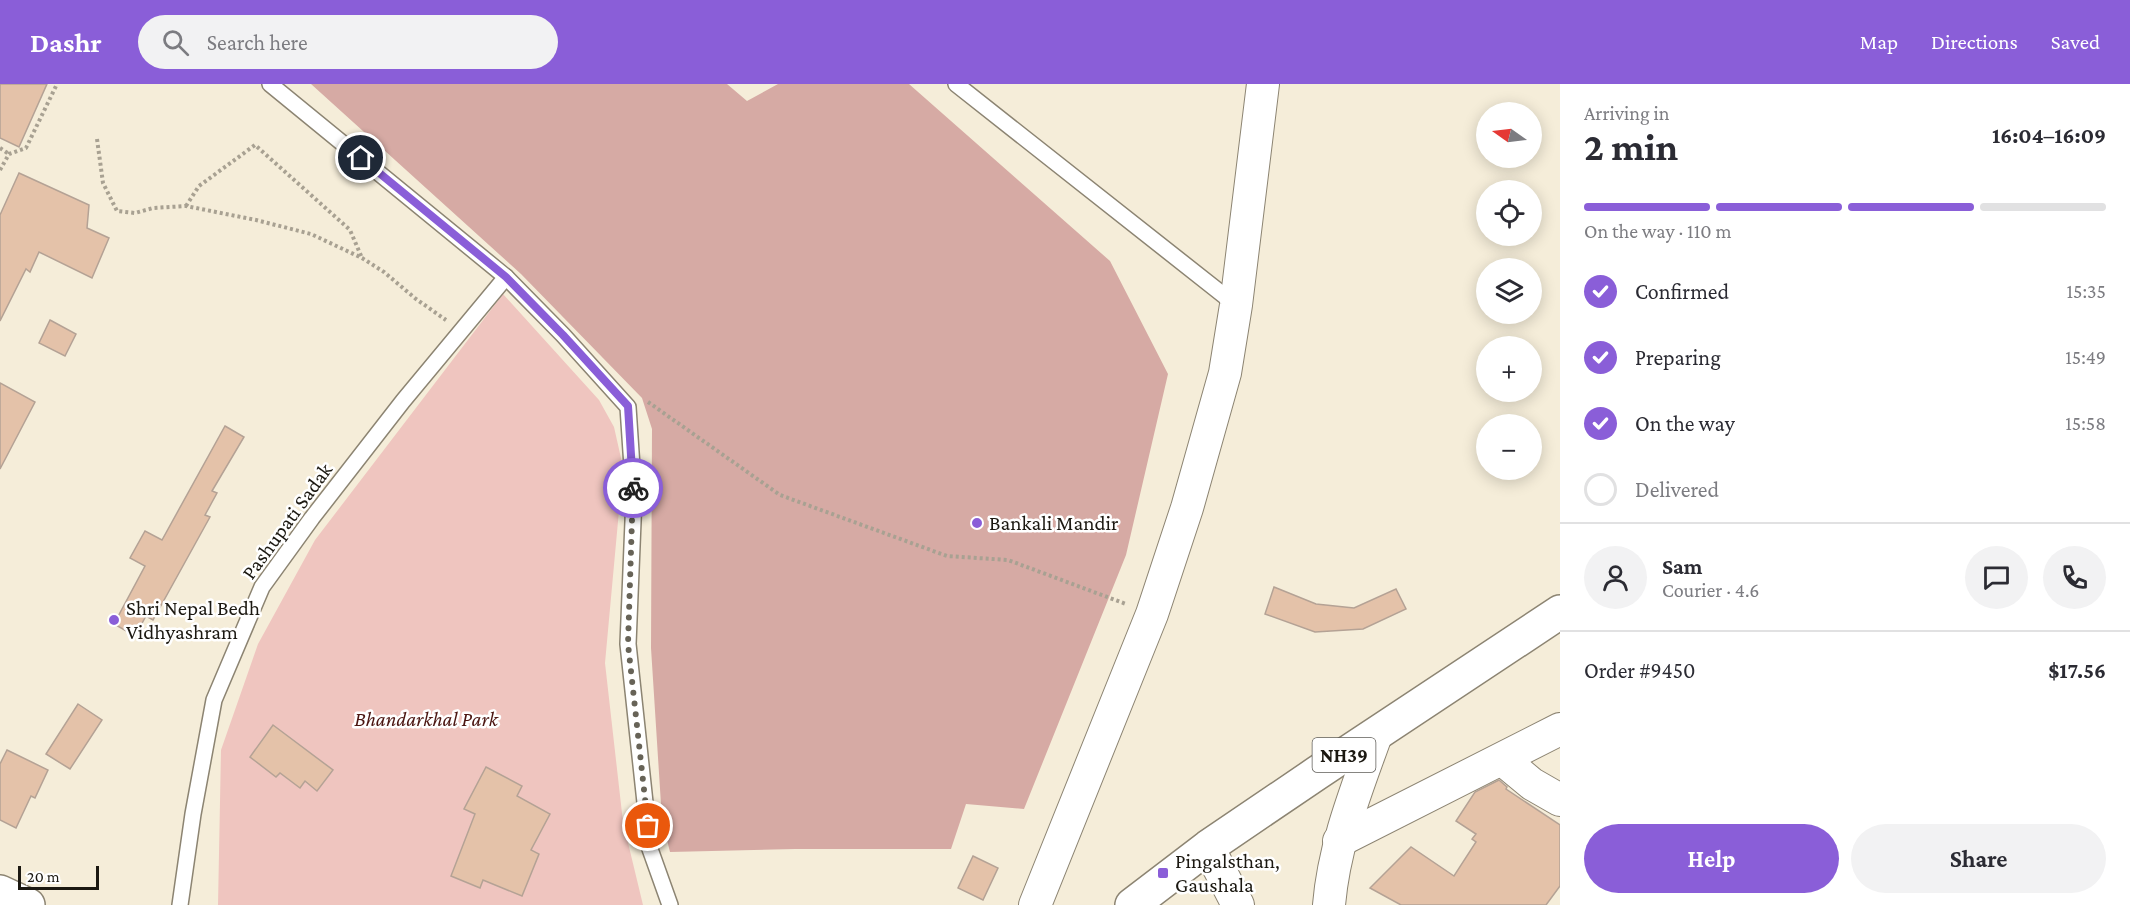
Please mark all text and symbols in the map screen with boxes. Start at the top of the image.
search box [138,15,558,69]
icon: search [159,26,192,59]
text: Dashr [30,27,102,58]
text: Search here [207,30,308,55]
text: Map [1860,30,1898,54]
text: Directions [1931,30,2018,54]
text: Saved [2051,30,2100,54]
north arrow [1476,102,1542,168]
map controls [1476,102,1542,480]
text: Arriving in [1584,102,1669,124]
text: 16:04–16:09 [1992,123,2106,148]
text: 2 min [1584,125,1678,168]
pin [335,132,386,183]
icon: home [344,141,377,174]
button: locate [1476,180,1542,246]
text: On the way · 110 m [1584,220,1731,242]
button: layers [1476,258,1542,324]
icon: check [1584,275,1617,308]
text: Confirmed [1635,279,1729,304]
text: 15:35 [2066,280,2106,302]
button: + [1476,336,1542,402]
icon: check [1584,341,1617,374]
text: Preparing [1635,345,1721,370]
text: 15:49 [2065,346,2106,368]
icon: check [1584,407,1617,440]
text: On the way [1635,411,1735,436]
text: 15:58 [2065,412,2106,434]
button: − [1476,414,1542,480]
street label: Pashupati Sadak [237,458,337,584]
courier [603,458,663,518]
icon: bike [617,472,650,505]
text: Delivered [1635,477,1719,502]
place label: Bankali Mandir [989,511,1119,535]
marker: Bankali Mandir [970,516,984,530]
button: person [1584,546,1647,609]
button: chat [1965,546,2028,609]
button: phone [2043,546,2106,609]
text: Sam [1662,554,1702,579]
text: Courier · 4.6 [1662,579,1760,601]
place label: Shri Nepal Bedh Vidhyashram [126,596,260,644]
marker: Shri Nepal Bedh Vidhyashram [107,613,121,627]
text: Order #9450 [1584,658,1696,683]
text: $17.56 [2048,658,2106,683]
park label: Bhandarkhal Park [354,707,499,731]
road number: NH39 [1312,738,1376,772]
pin [622,800,673,851]
icon: bag [631,809,664,842]
button: Help [1584,824,1839,893]
button: Share [1851,824,2106,893]
place label: Pingalsthan, Gaushala [1175,849,1280,897]
scale bar [18,863,99,890]
marker: Pingalsthan, Gaushala [1156,866,1170,880]
text: 20 m [27,868,60,885]

